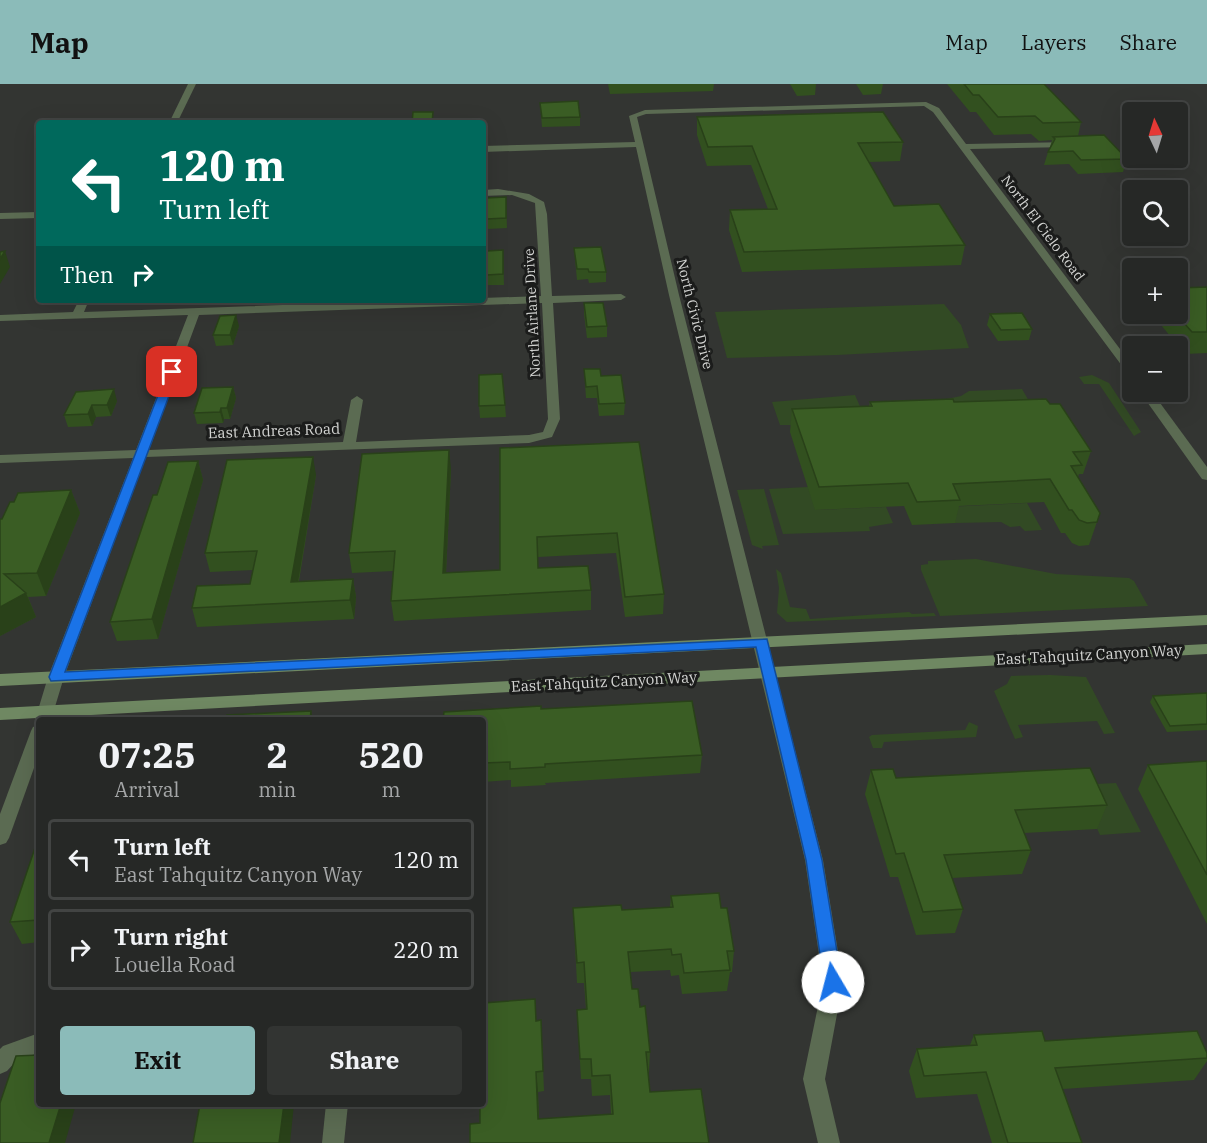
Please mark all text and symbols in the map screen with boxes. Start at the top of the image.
text: Map [30,24,89,61]
text: Map [945,28,988,56]
text: Layers [1021,28,1087,56]
text: Share [1120,28,1177,56]
north arrow [1122,102,1188,168]
map controls [1122,102,1188,402]
text: 120 m [159,138,285,193]
icon: left [60,144,138,222]
street label: North El Cielo Road [997,171,1089,285]
button: search [1122,180,1188,246]
text: Turn left [159,191,270,226]
street label: North Airlane Drive [520,248,544,378]
street label: North Civic Drive [673,257,717,371]
icon: right [126,258,159,291]
button: + [1122,258,1188,324]
text: Then [60,260,114,289]
button: − [1122,336,1188,402]
pin [146,346,197,397]
icon: arrive [155,355,188,388]
street label: East Andreas Road [207,419,340,442]
street label: East Tahquitz Canyon Way [996,640,1182,669]
street label: East Tahquitz Canyon Way [511,667,697,696]
text: 07:25 [98,731,196,778]
text: 2 [266,731,288,778]
text: 520 [359,731,424,778]
text: Arrival [115,776,180,803]
text: min [258,776,296,803]
text: m [382,776,401,803]
text: Turn left [114,832,210,861]
icon: left [63,843,96,876]
text: 120 m [393,845,459,874]
text: East Tahquitz Canyon Way [114,861,362,888]
text: Turn right [114,922,228,951]
icon: right [63,933,96,966]
text: 220 m [393,935,459,964]
position arrow [801,950,865,1014]
text: Louella Road [114,951,236,978]
button: Exit [60,1026,255,1095]
button: Share [267,1026,462,1095]

